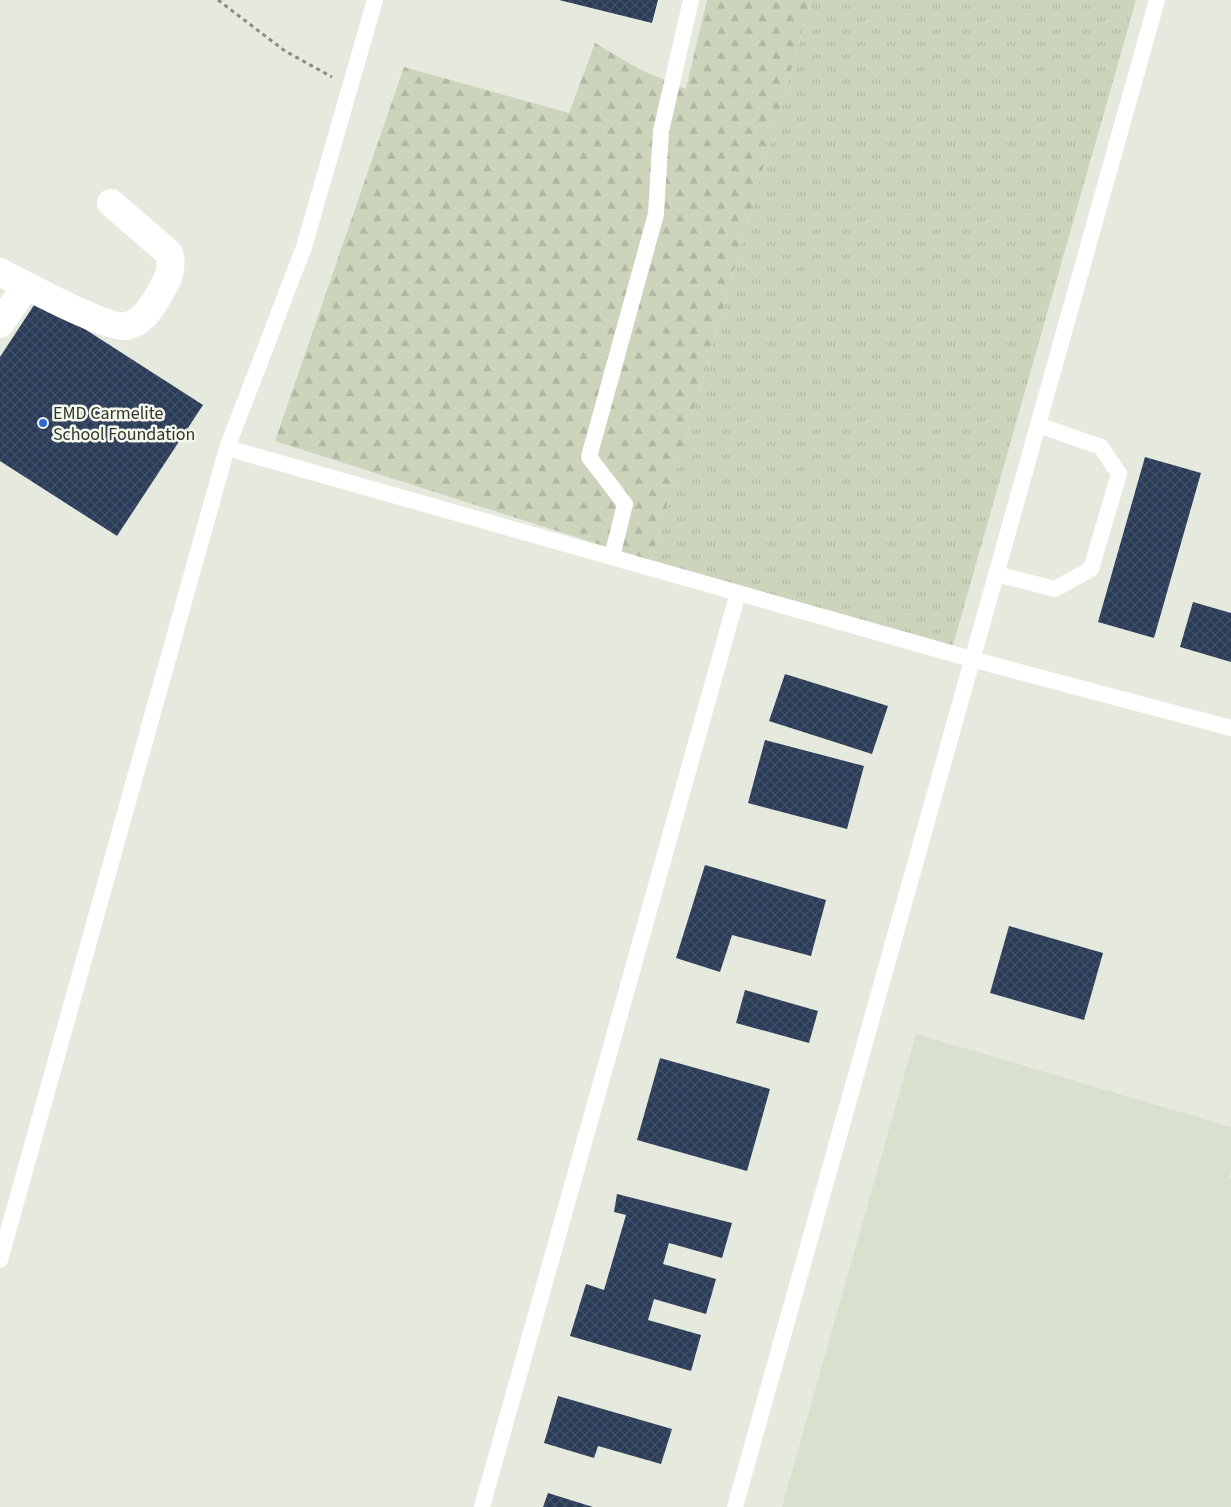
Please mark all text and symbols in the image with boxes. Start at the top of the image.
place label: EMD Carmelite School Foundation [53,401,195,447]
marker: EMD Carmelite School Foundation [37,417,49,429]

